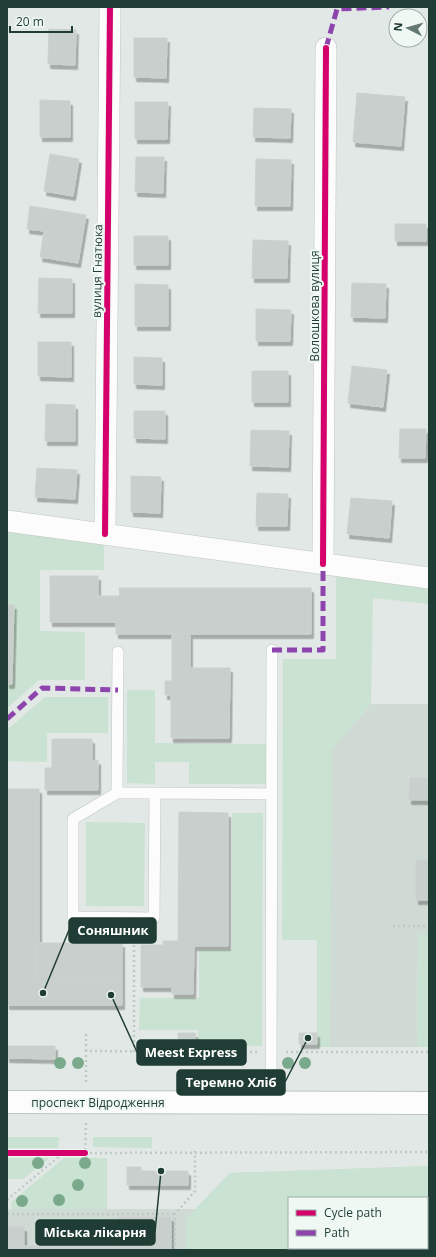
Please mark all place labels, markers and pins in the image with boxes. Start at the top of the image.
callout: Соняшник [69,918,156,943]
callout: Meest Express [137,1040,246,1065]
callout: Теремно Хліб [177,1070,285,1095]
callout: Міська лікарня [36,1220,155,1245]

